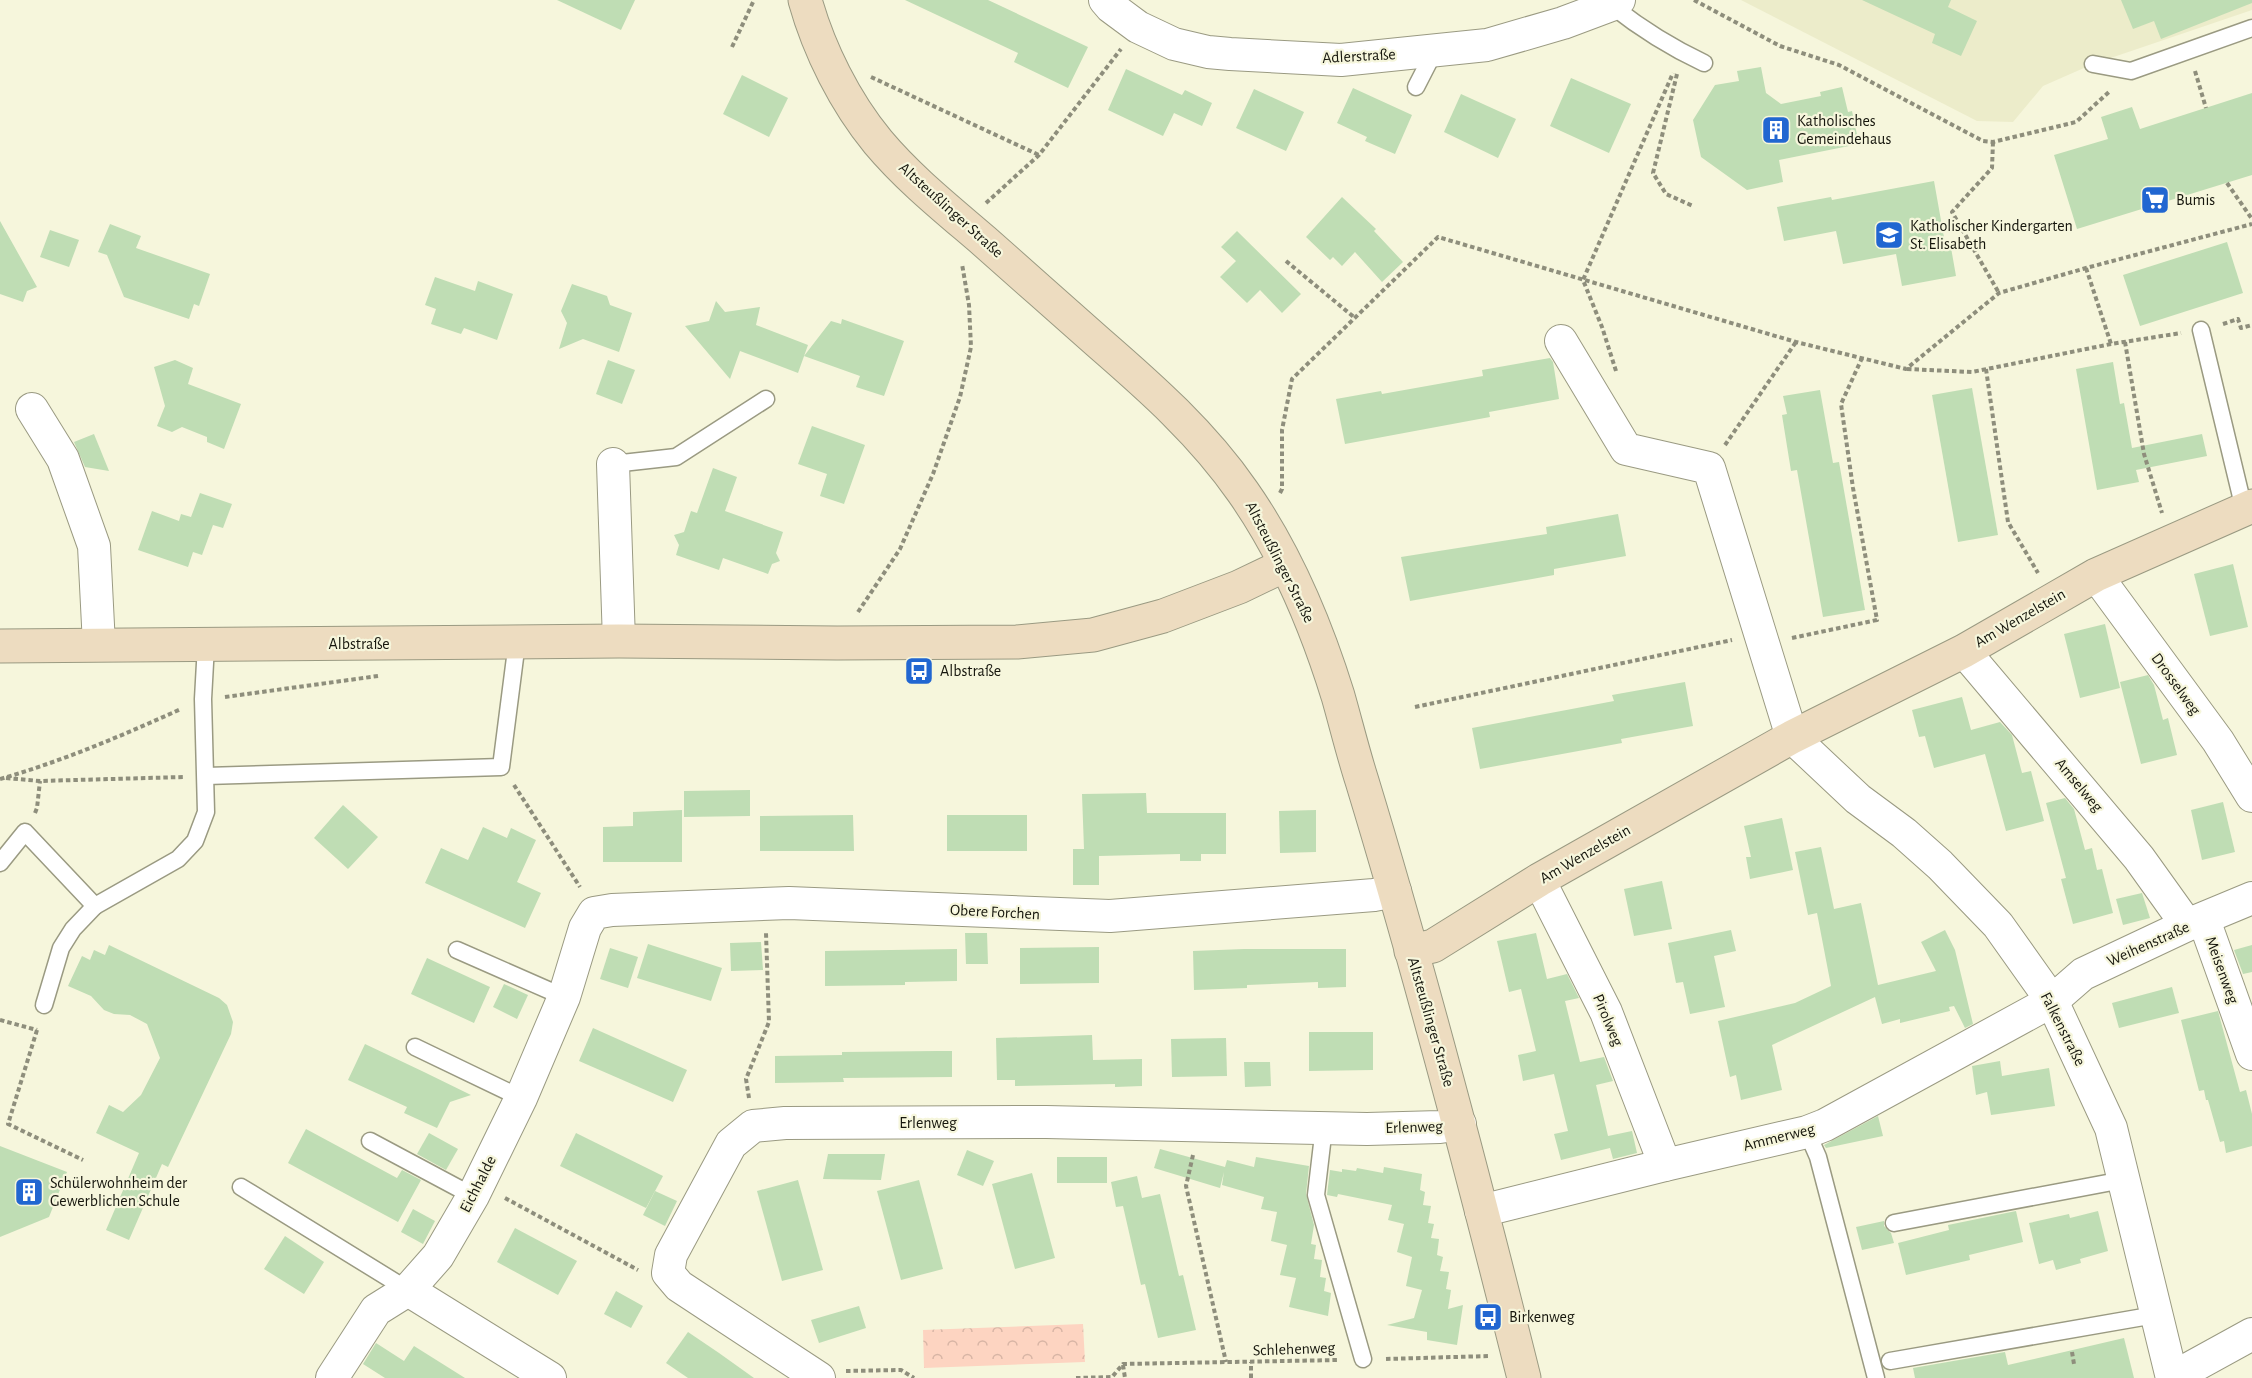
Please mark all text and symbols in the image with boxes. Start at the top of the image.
street label: Adlerstraße [1322,46,1396,66]
place label: Katholisches Gemeindehaus [1797,113,1891,147]
building icon: Katholisches Gemeindehaus [1760,114,1792,146]
street label: Altsteußlinger Straße [896,159,1006,261]
supermarket icon: Bumis [2139,184,2171,216]
place label: Bumis [2176,192,2215,208]
place label: Katholischer Kindergarten St. Elisabeth [1910,218,2073,252]
school or university icon: Katholischer Kindergarten St. Elisabeth [1873,219,1905,251]
street label: Altsteußlinger Straße [1242,499,1318,625]
street label: Am Wenzelstein [1972,586,2068,650]
street label: Albstraße [328,636,390,652]
street label: Drosselweg [2148,650,2204,718]
bus stop icon: Albstraße [903,655,935,687]
place label: Albstraße [940,663,1001,679]
street label: Amselweg [2052,755,2106,815]
street label: Am Wenzelstein [1537,822,1633,886]
street label: Obere Forchen [950,902,1040,922]
street label: Weihenstraße [2104,919,2192,969]
street label: Meisenweg [2202,934,2242,1006]
street label: Altsteußlinger Straße [1405,955,1457,1089]
street label: Falkenstraße [2038,990,2088,1068]
street label: Pirolweg [1590,992,1626,1048]
street label: Erlenweg [899,1115,957,1131]
street label: Erlenweg [1385,1118,1443,1136]
street label: Ammerweg [1742,1120,1816,1154]
street label: Eichhalde [457,1153,499,1215]
place label: Schülerwohnheim der Gewerblichen Schule [50,1175,188,1209]
building icon: Schülerwohnheim der Gewerblichen Schule [13,1176,45,1208]
bus stop icon: Birkenweg [1472,1301,1504,1333]
place label: Birkenweg [1509,1309,1575,1325]
street label: Schlehenweg [1253,1340,1336,1358]

